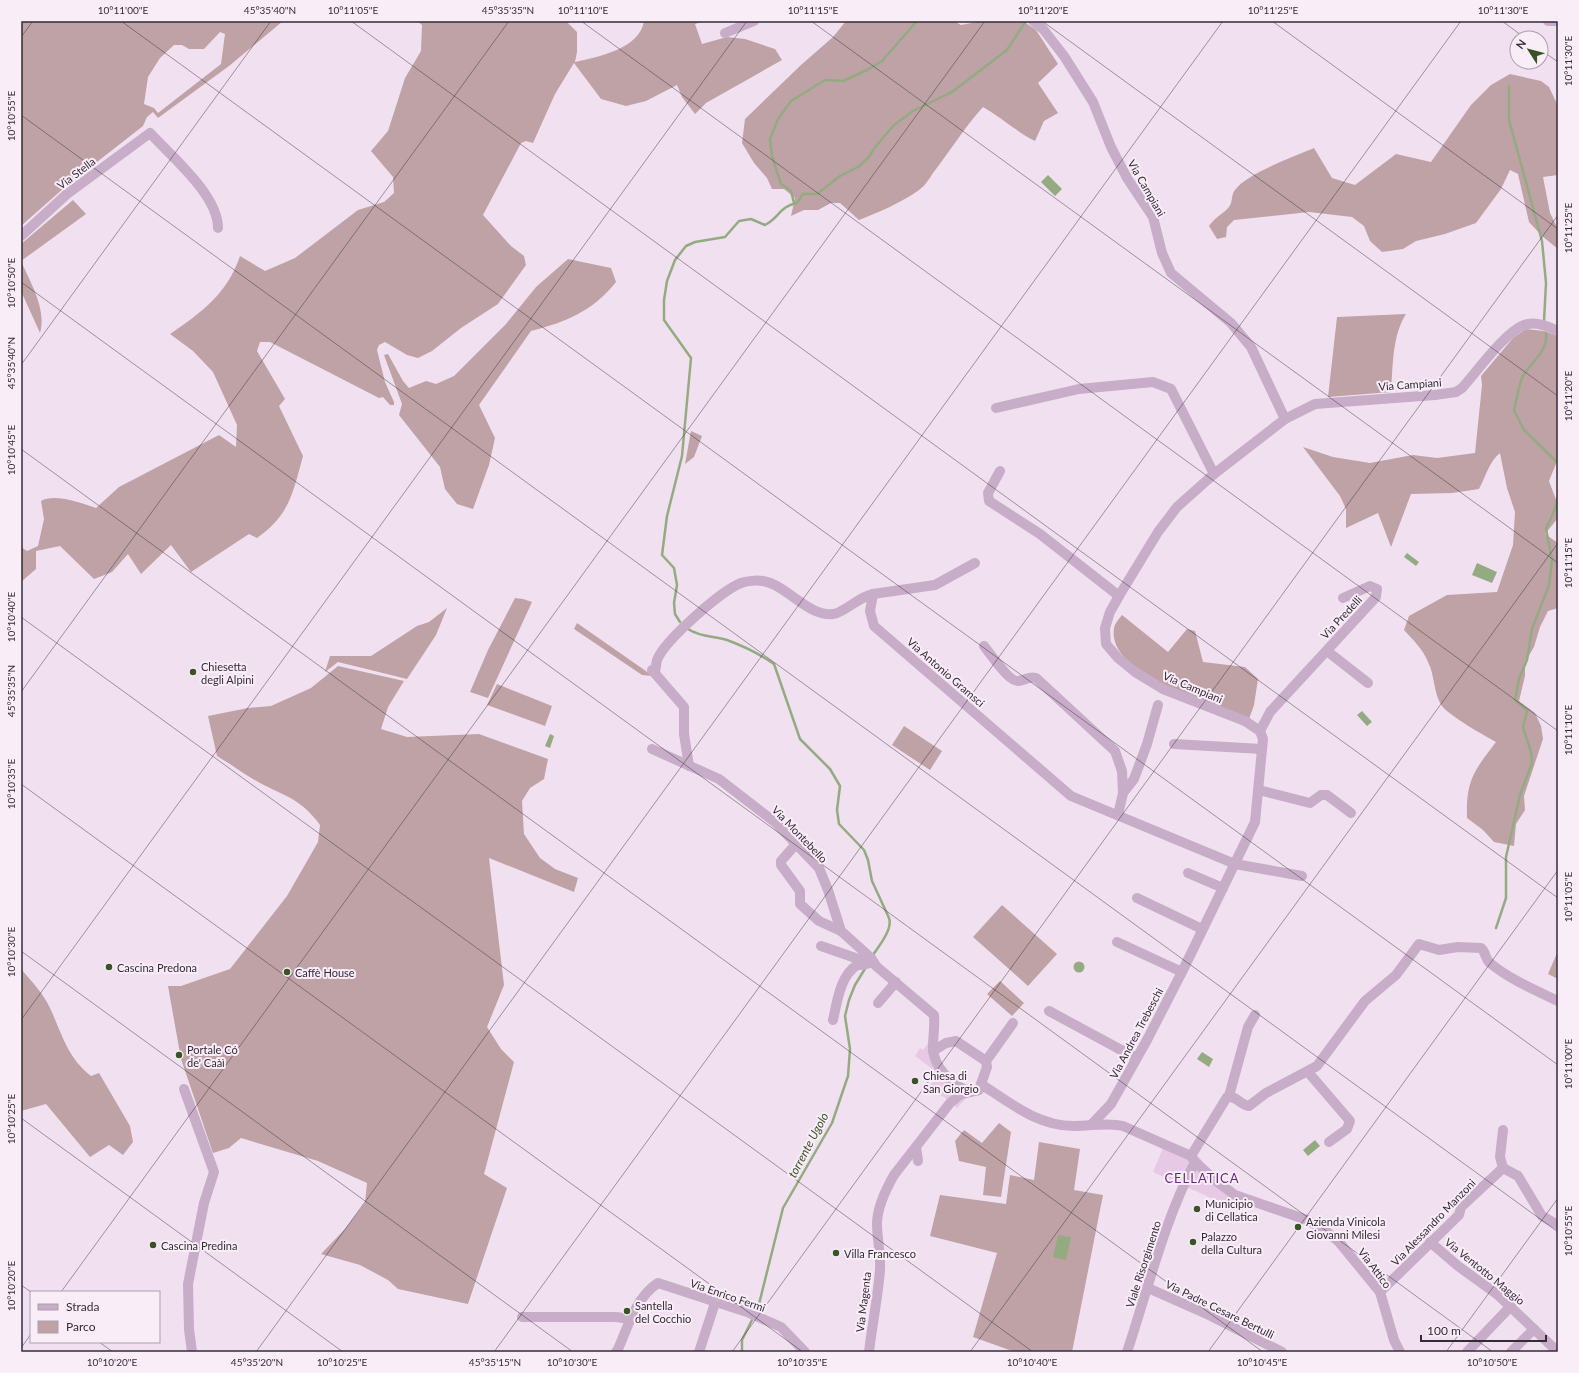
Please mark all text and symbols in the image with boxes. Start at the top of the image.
text: 10°11'00"E [98,4,148,16]
text: 45°35'40"N [244,4,296,16]
text: 10°11'05"E [328,4,378,16]
text: 45°35'35"N [482,4,534,16]
text: 10°11'10"E [558,4,608,16]
text: 10°11'15"E [788,4,838,16]
text: 10°11'20"E [1018,4,1068,16]
text: 10°11'25"E [1248,4,1298,16]
text: 10°11'30"E [1478,4,1528,16]
north arrow [1509,30,1549,70]
text: 10°11'30"E [1562,36,1574,86]
text: N [1513,37,1528,51]
text: 10°10'55"E [5,91,17,141]
street label: Via Stella [54,154,98,192]
street label: Via Campiani [1126,157,1169,219]
text: 10°11'25"E [1562,203,1574,253]
text: 10°10'50"E [5,258,17,308]
text: 45°35'40"N [5,337,17,389]
text: 10°11'20"E [1562,371,1574,421]
street label: Via Campiani [1378,375,1442,393]
text: 10°10'45"E [5,425,17,475]
text: 10°11'15"E [1562,538,1574,588]
text: 10°10'40"E [5,592,17,642]
street label: Via Predelli [1318,592,1364,641]
street label: Via Antonio Gramsci [905,635,988,709]
place label: Chiesetta degli Alpini [201,660,254,686]
text: 45°35'35"N [5,665,17,717]
marker: Chiesetta degli Alpini [188,667,198,677]
street label: Via Campiani [1161,669,1225,705]
text: 10°11'10"E [1562,705,1574,755]
text: 10°10'35"E [5,759,17,809]
street label: Via Montebello [770,803,830,865]
text: 10°11'05"E [1562,872,1574,922]
text: 10°10'30"E [5,927,17,977]
place label: Cascina Predona [117,961,197,974]
marker: Cascina Predona [104,962,114,972]
place label: Caffè House [295,966,355,979]
marker: Caffè House [282,967,292,977]
street label: Via Andrea Trebeschi [1107,985,1166,1081]
text: 10°11'00"E [1562,1039,1574,1089]
place label: Portale Có de' Caàì [187,1043,238,1069]
marker: Portale Có de' Caàì [174,1050,184,1060]
place label: Chiesa di San Giorgio [923,1069,979,1095]
marker: Chiesa di San Giorgio [910,1076,920,1086]
text: 10°10'25"E [5,1094,17,1144]
water label: torrente Ugolo [785,1110,831,1180]
district label: CELLATICA [1164,1170,1240,1186]
street label: Via Alessandro Manzoni [1388,1176,1478,1268]
place label: Municipio di Cellatica [1205,1197,1258,1223]
marker: Municipio di Cellatica [1192,1204,1202,1214]
text: 10°10'55"E [1562,1206,1574,1256]
place label: Azienda Vinicola Giovanni Milesi [1306,1215,1385,1241]
street label: Viale Risorgimento [1123,1219,1163,1309]
marker: Azienda Vinicola Giovanni Milesi [1293,1222,1303,1232]
place label: Palazzo della Cultura [1201,1230,1262,1256]
street label: Via Ventotto Maggio [1442,1235,1528,1307]
marker: Palazzo della Cultura [1188,1237,1198,1247]
place label: Cascina Predina [161,1239,237,1252]
marker: Cascina Predina [148,1240,158,1250]
street label: Via Attico [1356,1245,1394,1291]
place label: Villa Francesco [844,1247,916,1260]
marker: Villa Francesco [831,1248,841,1258]
text: 10°10'20"E [5,1261,17,1311]
street label: Via Magenta [853,1271,873,1333]
street label: Via Enrico Fermi [689,1276,768,1314]
street label: Via Padre Cesare Bertulli [1164,1277,1277,1341]
legend [30,1291,160,1343]
text: Strada [66,1299,99,1314]
place label: Santella del Cocchio [635,1299,691,1325]
marker: Santella del Cocchio [622,1306,632,1316]
scale bar [1421,1317,1546,1343]
text: Parco [66,1319,96,1334]
text: 100 m [1427,1323,1461,1338]
text: 10°10'20"E [87,1356,137,1368]
text: 45°35'20"N [231,1356,283,1368]
text: 10°10'25"E [317,1356,367,1368]
text: 45°35'15"N [469,1356,521,1368]
text: 10°10'30"E [547,1356,597,1368]
text: 10°10'35"E [777,1356,827,1368]
text: 10°10'40"E [1007,1356,1057,1368]
text: 10°10'45"E [1237,1356,1287,1368]
text: 10°10'50"E [1467,1356,1517,1368]

